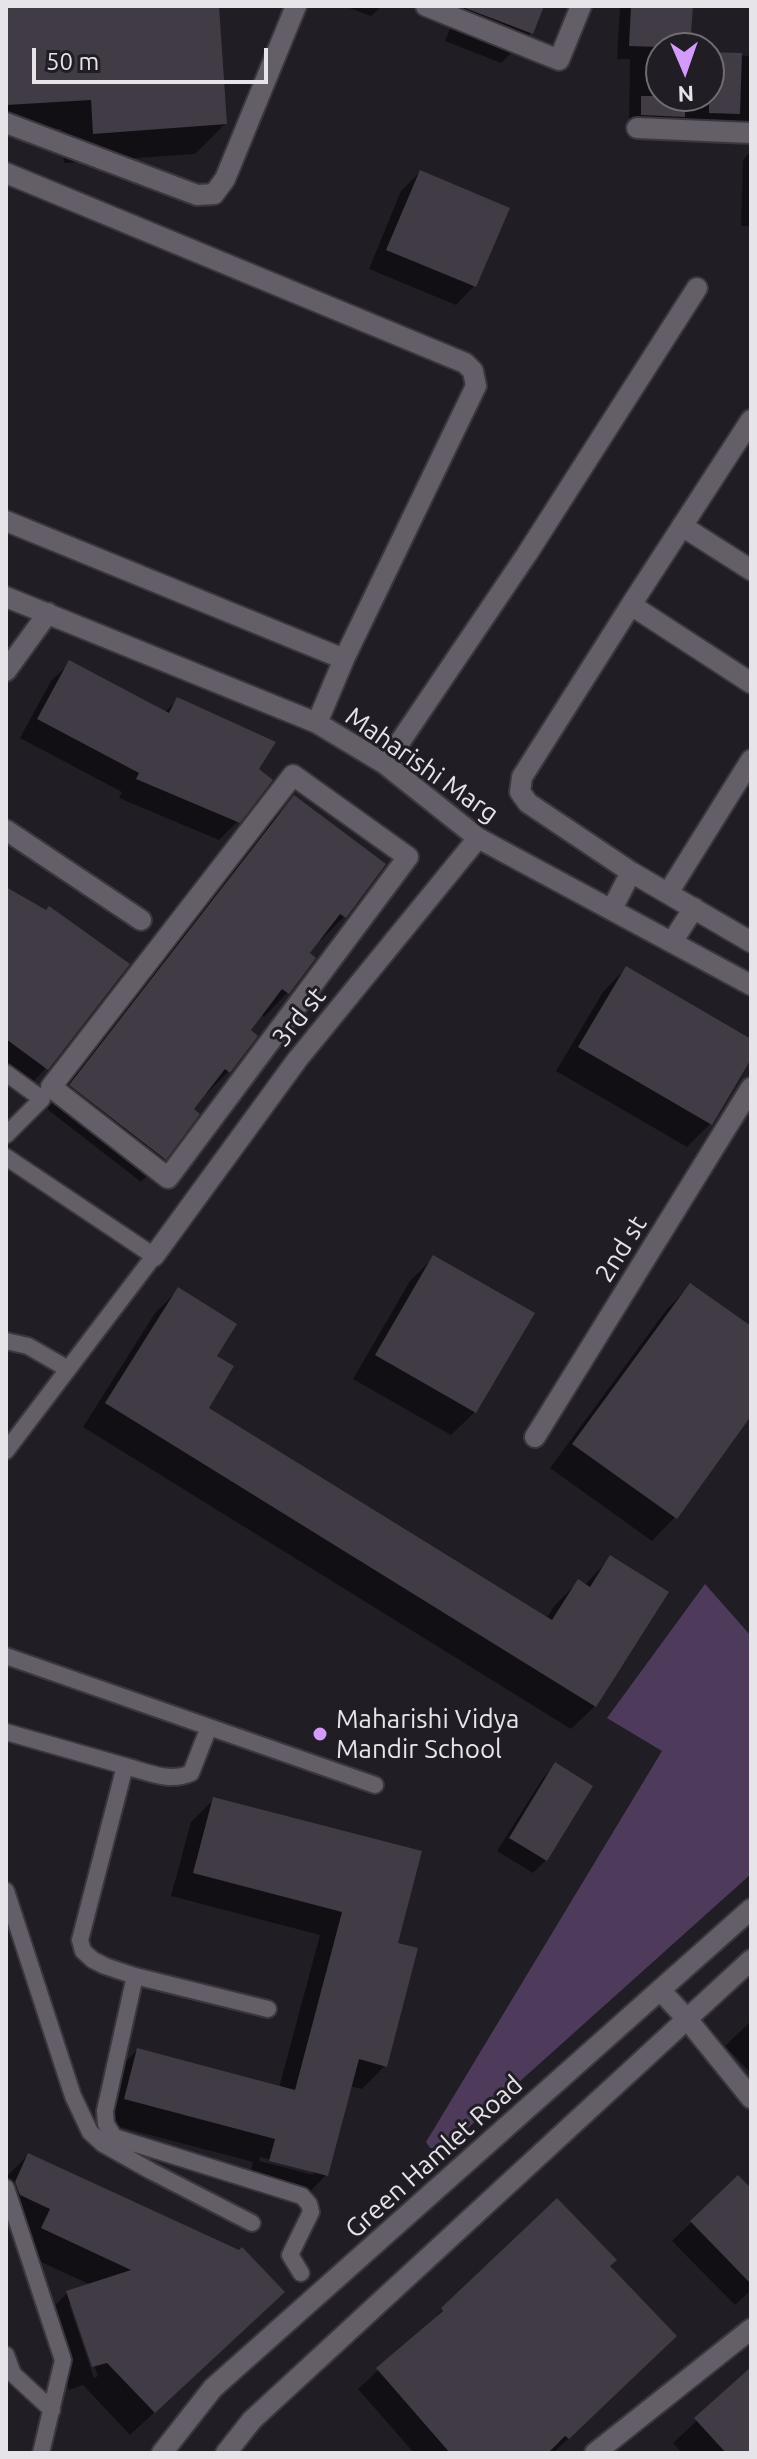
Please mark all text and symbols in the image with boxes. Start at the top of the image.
scale bar [36,32,272,82]
north arrow [645,32,725,112]
text: 50 m [46,48,99,75]
text: N [677,82,694,107]
street label: Maharishi Marg [340,701,504,829]
street label: 3rd st [266,981,332,1053]
street label: 2nd st [589,1210,653,1288]
place label: Maharishi Vidya Mandir School [336,1703,519,1764]
marker: Maharishi Vidya Mandir School [311,1725,329,1743]
street label: Green Hamlet Road [339,2069,529,2245]

